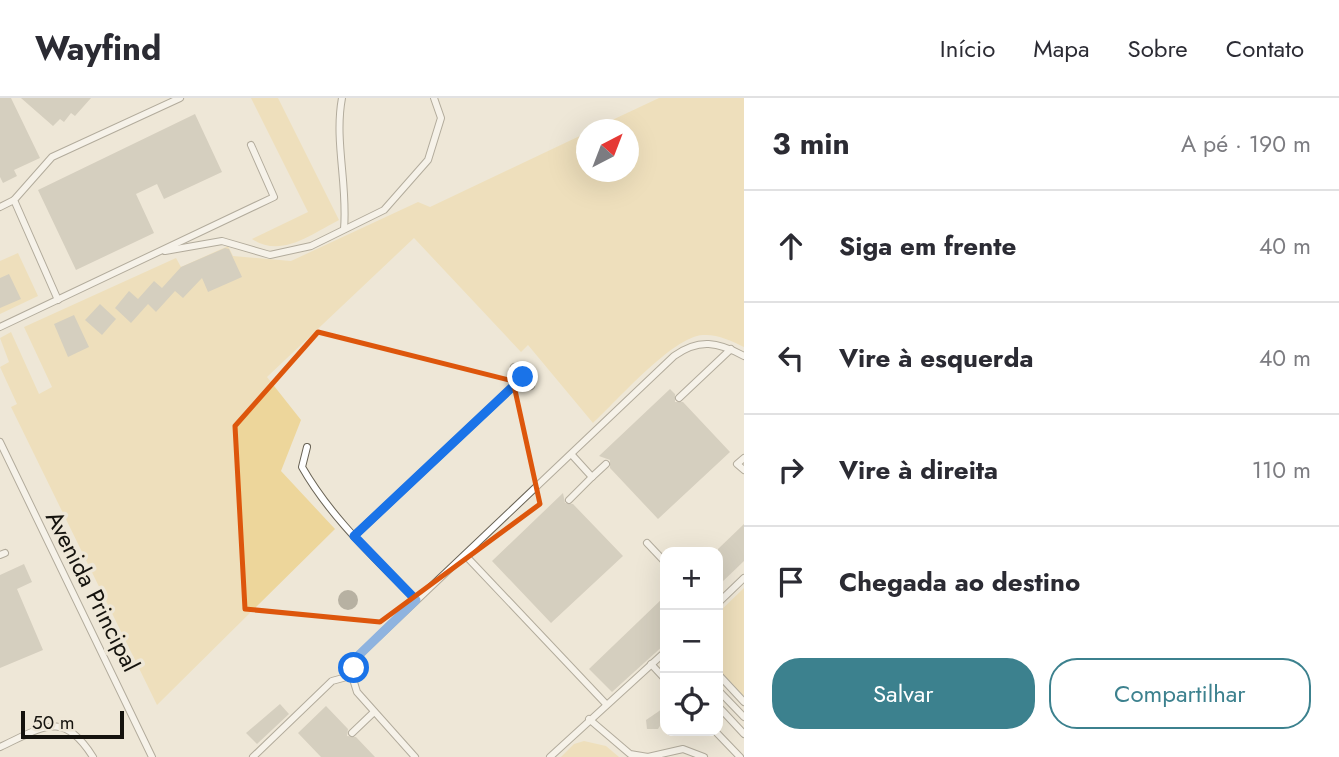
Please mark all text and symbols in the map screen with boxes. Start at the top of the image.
text: Wayfind [35,25,161,72]
text: Início [940,31,995,66]
text: Mapa [1033,31,1090,66]
text: Sobre [1128,31,1188,66]
text: Contato [1226,31,1304,66]
north arrow [576,119,639,182]
text: 3 min [772,122,850,165]
text: A pé · 190 m [1181,127,1311,161]
icon: ahead [772,227,810,265]
text: Siga em frente [839,227,1016,265]
text: 40 m [1259,229,1311,263]
icon: left [772,339,810,377]
text: Vire à esquerda [839,339,1034,377]
text: 40 m [1259,341,1311,375]
route end [507,361,538,392]
icon: right [772,451,810,489]
text: Vire à direita [839,451,998,489]
text: 110 m [1252,453,1311,487]
street label: Avenida Principal [37,504,149,678]
map controls [660,547,723,736]
button: + [660,547,723,610]
icon: arrive [772,563,810,601]
text: Chegada ao destino [839,563,1080,601]
button: − [660,610,723,673]
route start [338,652,369,683]
button: Salvar [772,658,1035,729]
button: Compartilhar [1049,658,1311,729]
button: locate [660,673,723,736]
scale bar [21,708,124,740]
text: 50 m [32,709,75,736]

